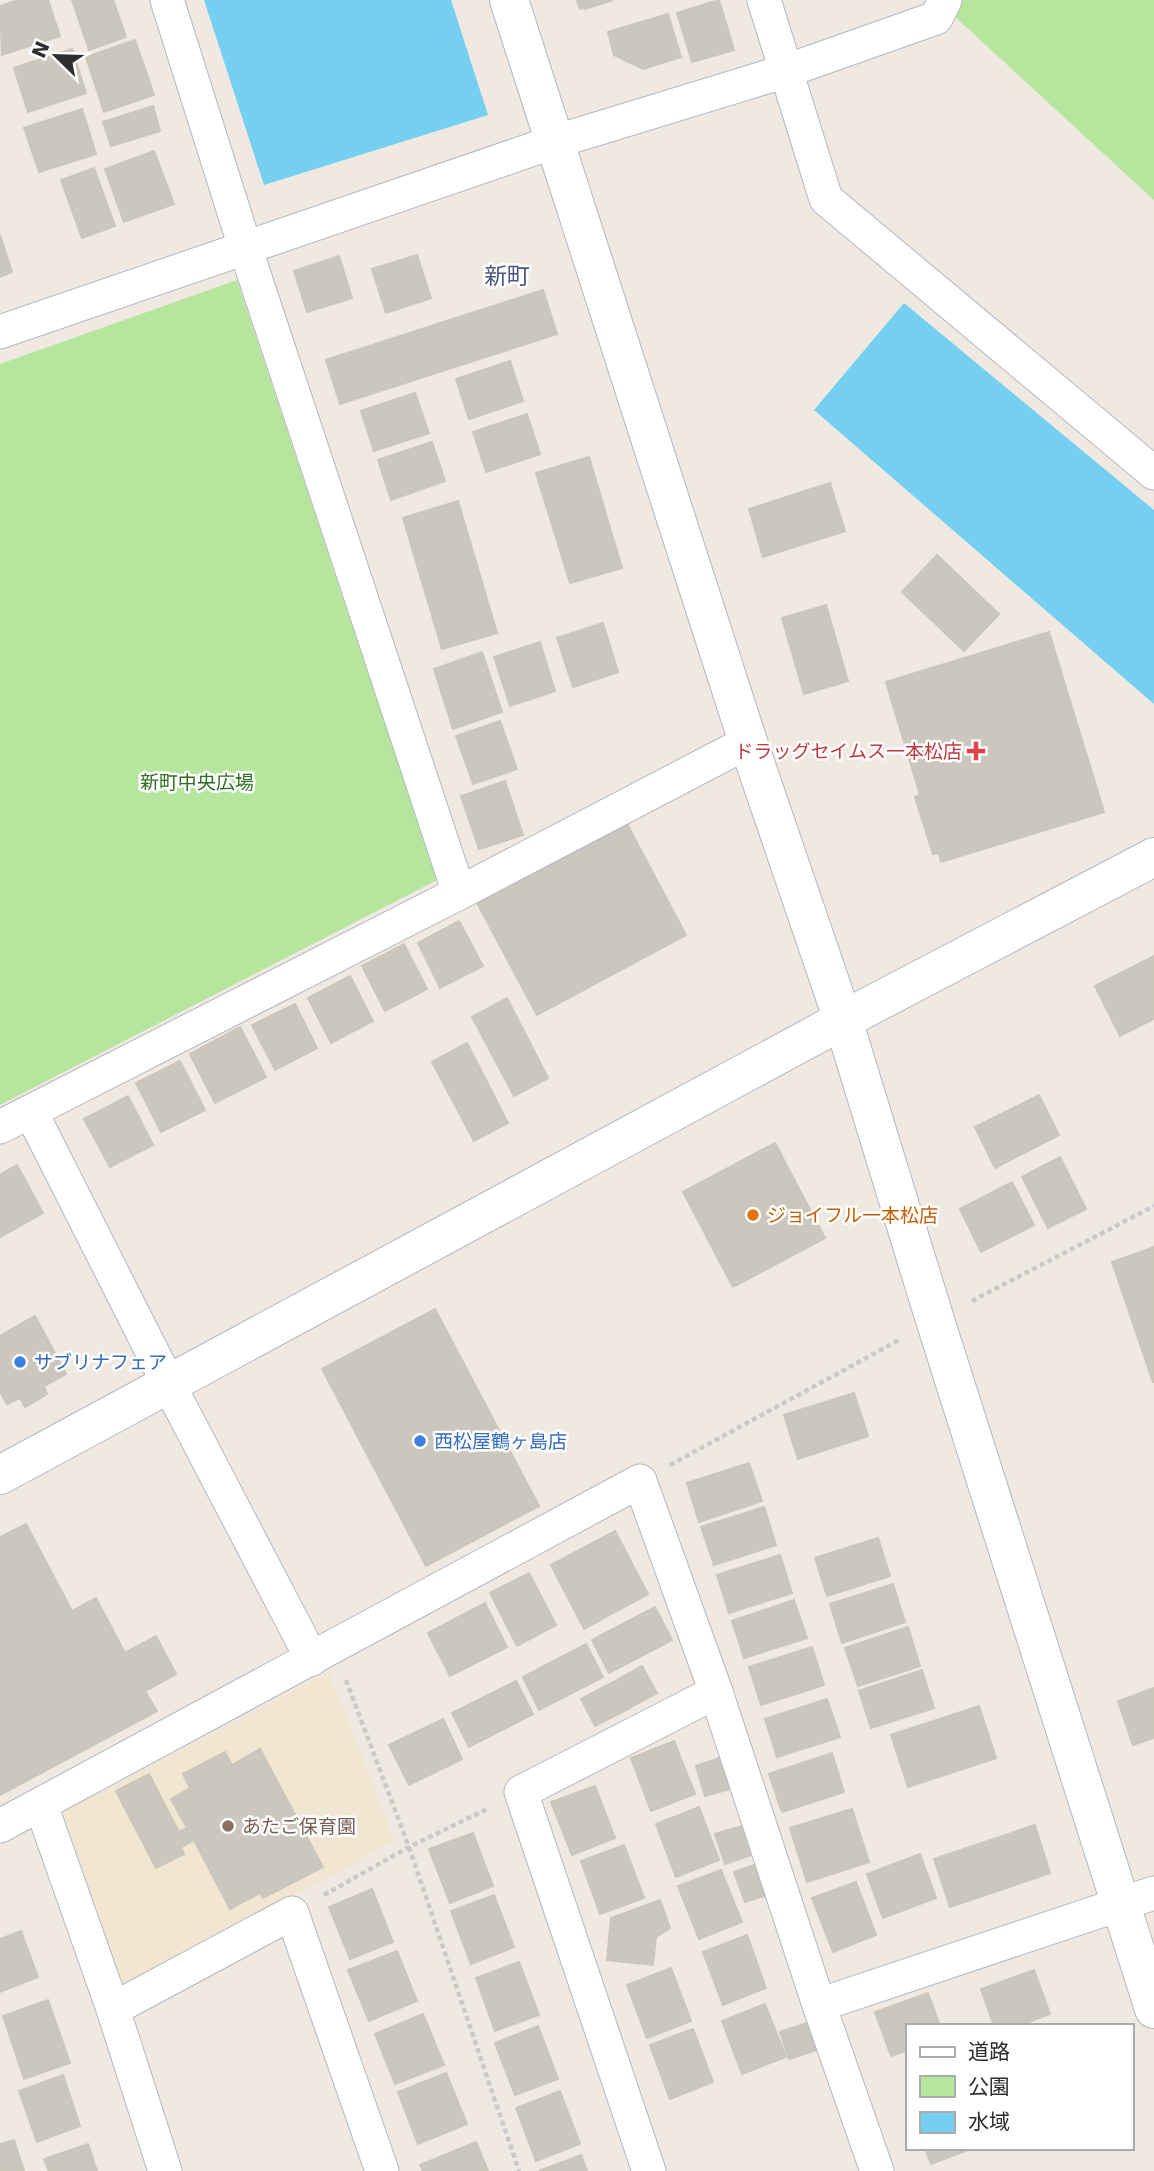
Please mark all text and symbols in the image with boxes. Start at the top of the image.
north arrow [21,21,91,91]
text: N [27,38,54,61]
district label: 新町 [484,263,530,289]
place label: ドラッグセイムス一本松店 [734,740,962,762]
marker: ドラッグセイムス一本松店 [968,743,984,759]
park label: 新町中央広場 [140,771,254,793]
place label: ジョイフル一本松店 [767,1204,938,1226]
marker: ジョイフル一本松店 [745,1207,761,1223]
place label: サブリナフェア [34,1351,167,1373]
marker: サブリナフェア [12,1354,28,1370]
place label: 西松屋鶴ヶ島店 [434,1430,567,1452]
marker: 西松屋鶴ヶ島店 [412,1433,428,1449]
place label: あたご保育園 [242,1815,356,1837]
marker: あたご保育園 [220,1818,236,1834]
legend [906,2024,1133,2150]
text: 道路 [968,2040,1010,2064]
text: 公園 [968,2075,1010,2099]
text: 水域 [968,2110,1010,2134]

